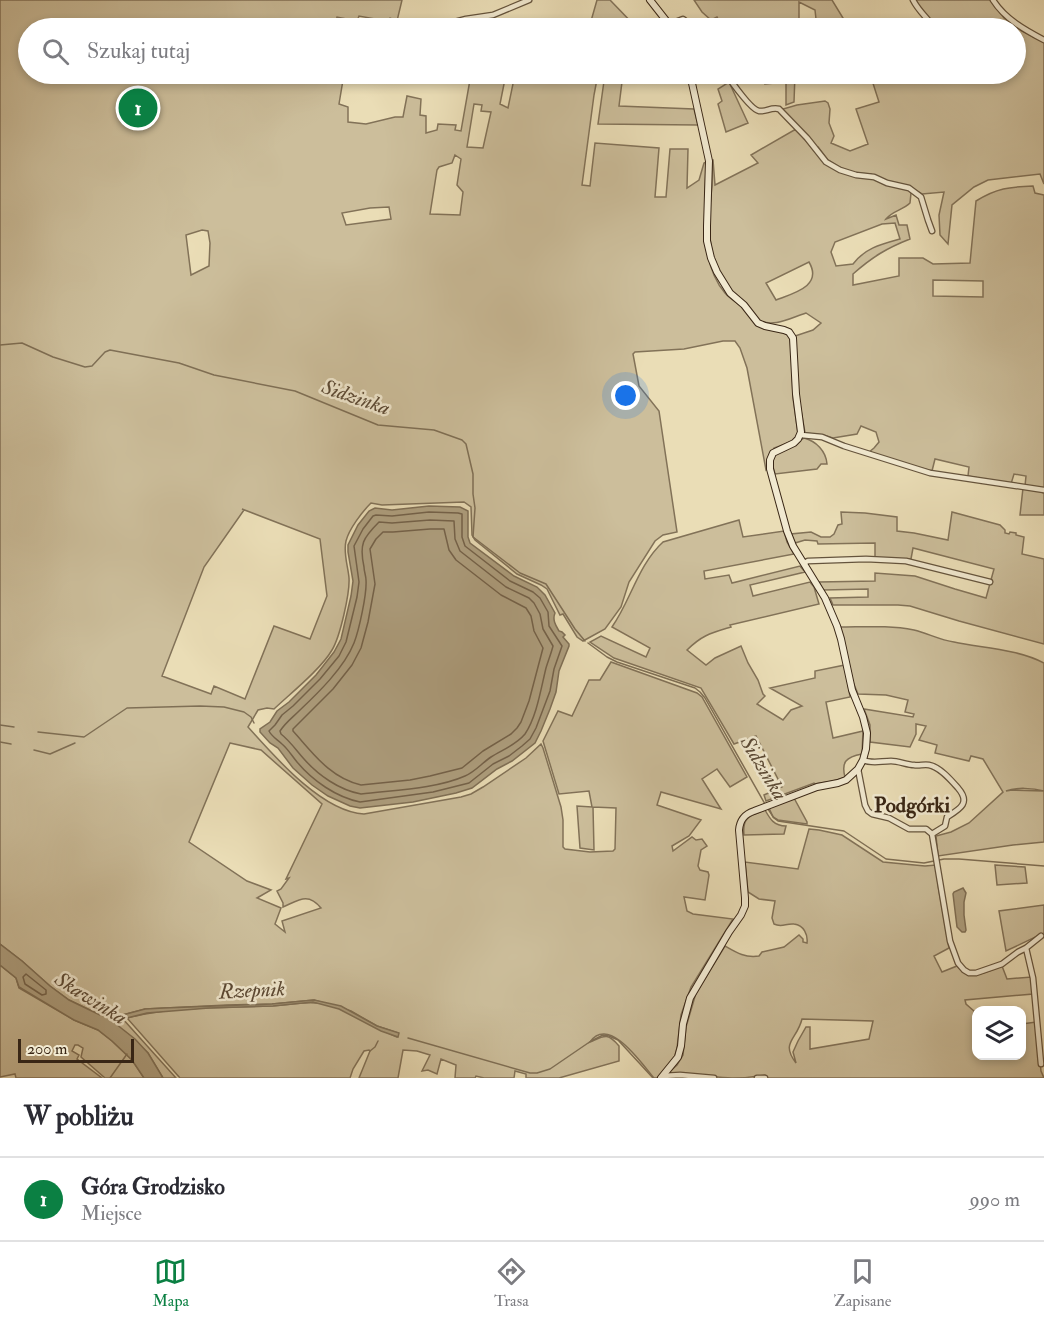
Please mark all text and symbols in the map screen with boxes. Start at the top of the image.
search box [18,18,1026,84]
icon: search [39,35,72,68]
text: Szukaj tutaj [87,37,190,65]
pin: 1 [118,86,158,130]
water label: Sidzinka [317,373,394,422]
your location [611,381,640,410]
water label: Sidzinka [733,730,793,806]
district label: Podgórki [874,792,950,819]
water label: Skawinka [49,965,132,1031]
water label: Rzepnik [217,975,286,1006]
map controls [972,1006,1026,1060]
button: layers [972,1006,1026,1060]
scale bar [18,1036,134,1064]
text: 200 m [27,1039,67,1059]
text: W pobliżu [24,1101,134,1133]
text: Góra Grodzisko [81,1173,225,1201]
text: 1 [40,1187,47,1212]
text: 990 m [970,1187,1020,1212]
text: Miejsce [81,1201,142,1226]
tab: Mapa [152,1255,189,1311]
tab: Trasa [494,1255,529,1311]
tab: Zapisane [834,1255,892,1311]

